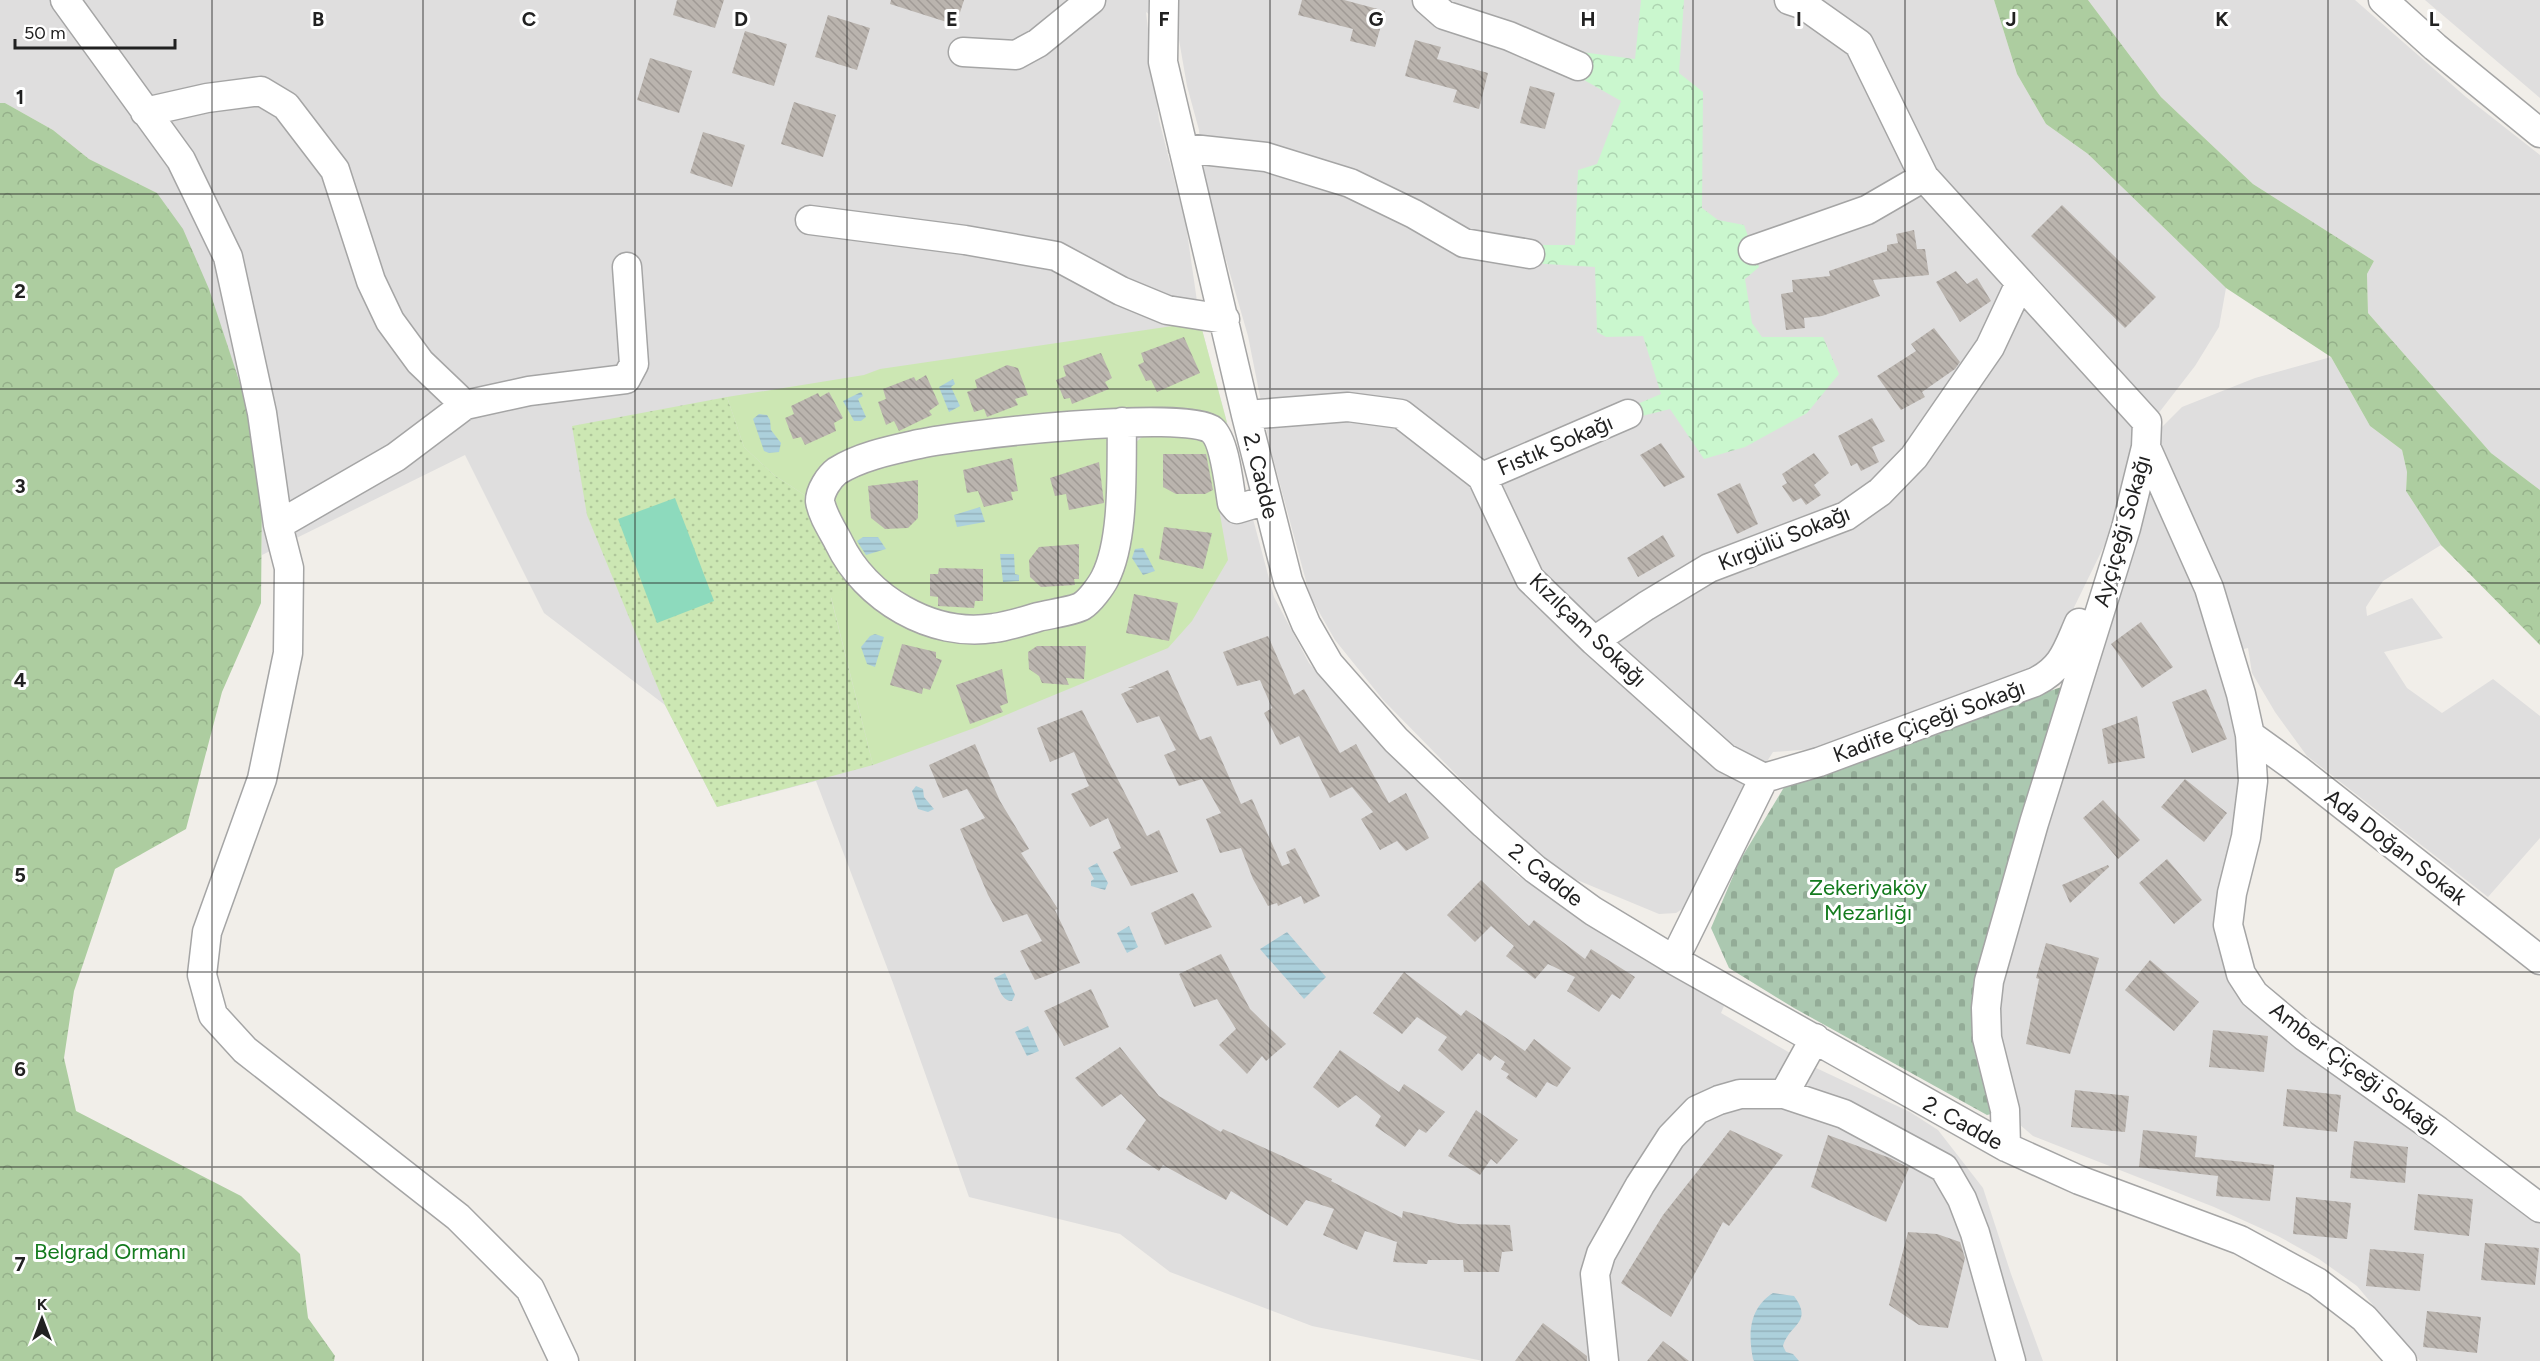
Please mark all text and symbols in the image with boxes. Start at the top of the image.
text: B [312,7,324,31]
text: C [522,7,536,31]
text: D [734,7,748,31]
text: E [946,7,958,31]
text: F [1158,7,1170,31]
text: G [1369,7,1384,31]
text: H [1581,7,1596,31]
text: I [1796,7,1802,31]
text: J [2005,7,2017,31]
text: K [2215,7,2229,31]
text: L [2429,7,2440,31]
scale bar [15,12,176,50]
text: 50 m [24,22,66,44]
text: 1 [16,85,24,109]
text: 2 [14,279,26,303]
street label: Fıstık Sokağı [1493,409,1617,481]
street label: 2. Cadde [1237,430,1285,522]
street label: Ayçiçeği Sokağı [2087,452,2157,610]
text: 3 [14,474,26,498]
street label: Kırgülü Sokağı [1714,499,1854,577]
street label: Kızılçam Sokağı [1524,567,1652,693]
text: 4 [14,668,27,692]
street label: Kadife Çiçeği Sokağı [1829,674,2029,768]
street label: Ada Doğan Sokak [2320,783,2473,911]
street label: 2. Cadde [1503,838,1589,912]
text: 5 [14,863,26,887]
park label: Zekeriyaköy Mezarlığı [1809,874,1927,926]
street label: Amber Çiçeği Sokağı [2265,996,2445,1142]
text: 6 [14,1057,26,1081]
street label: 2. Cadde [1918,1090,2008,1156]
park label: Belgrad Ormanı [34,1238,186,1265]
text: 7 [14,1252,26,1276]
north arrow [12,1289,72,1349]
text: K [37,1295,48,1314]

